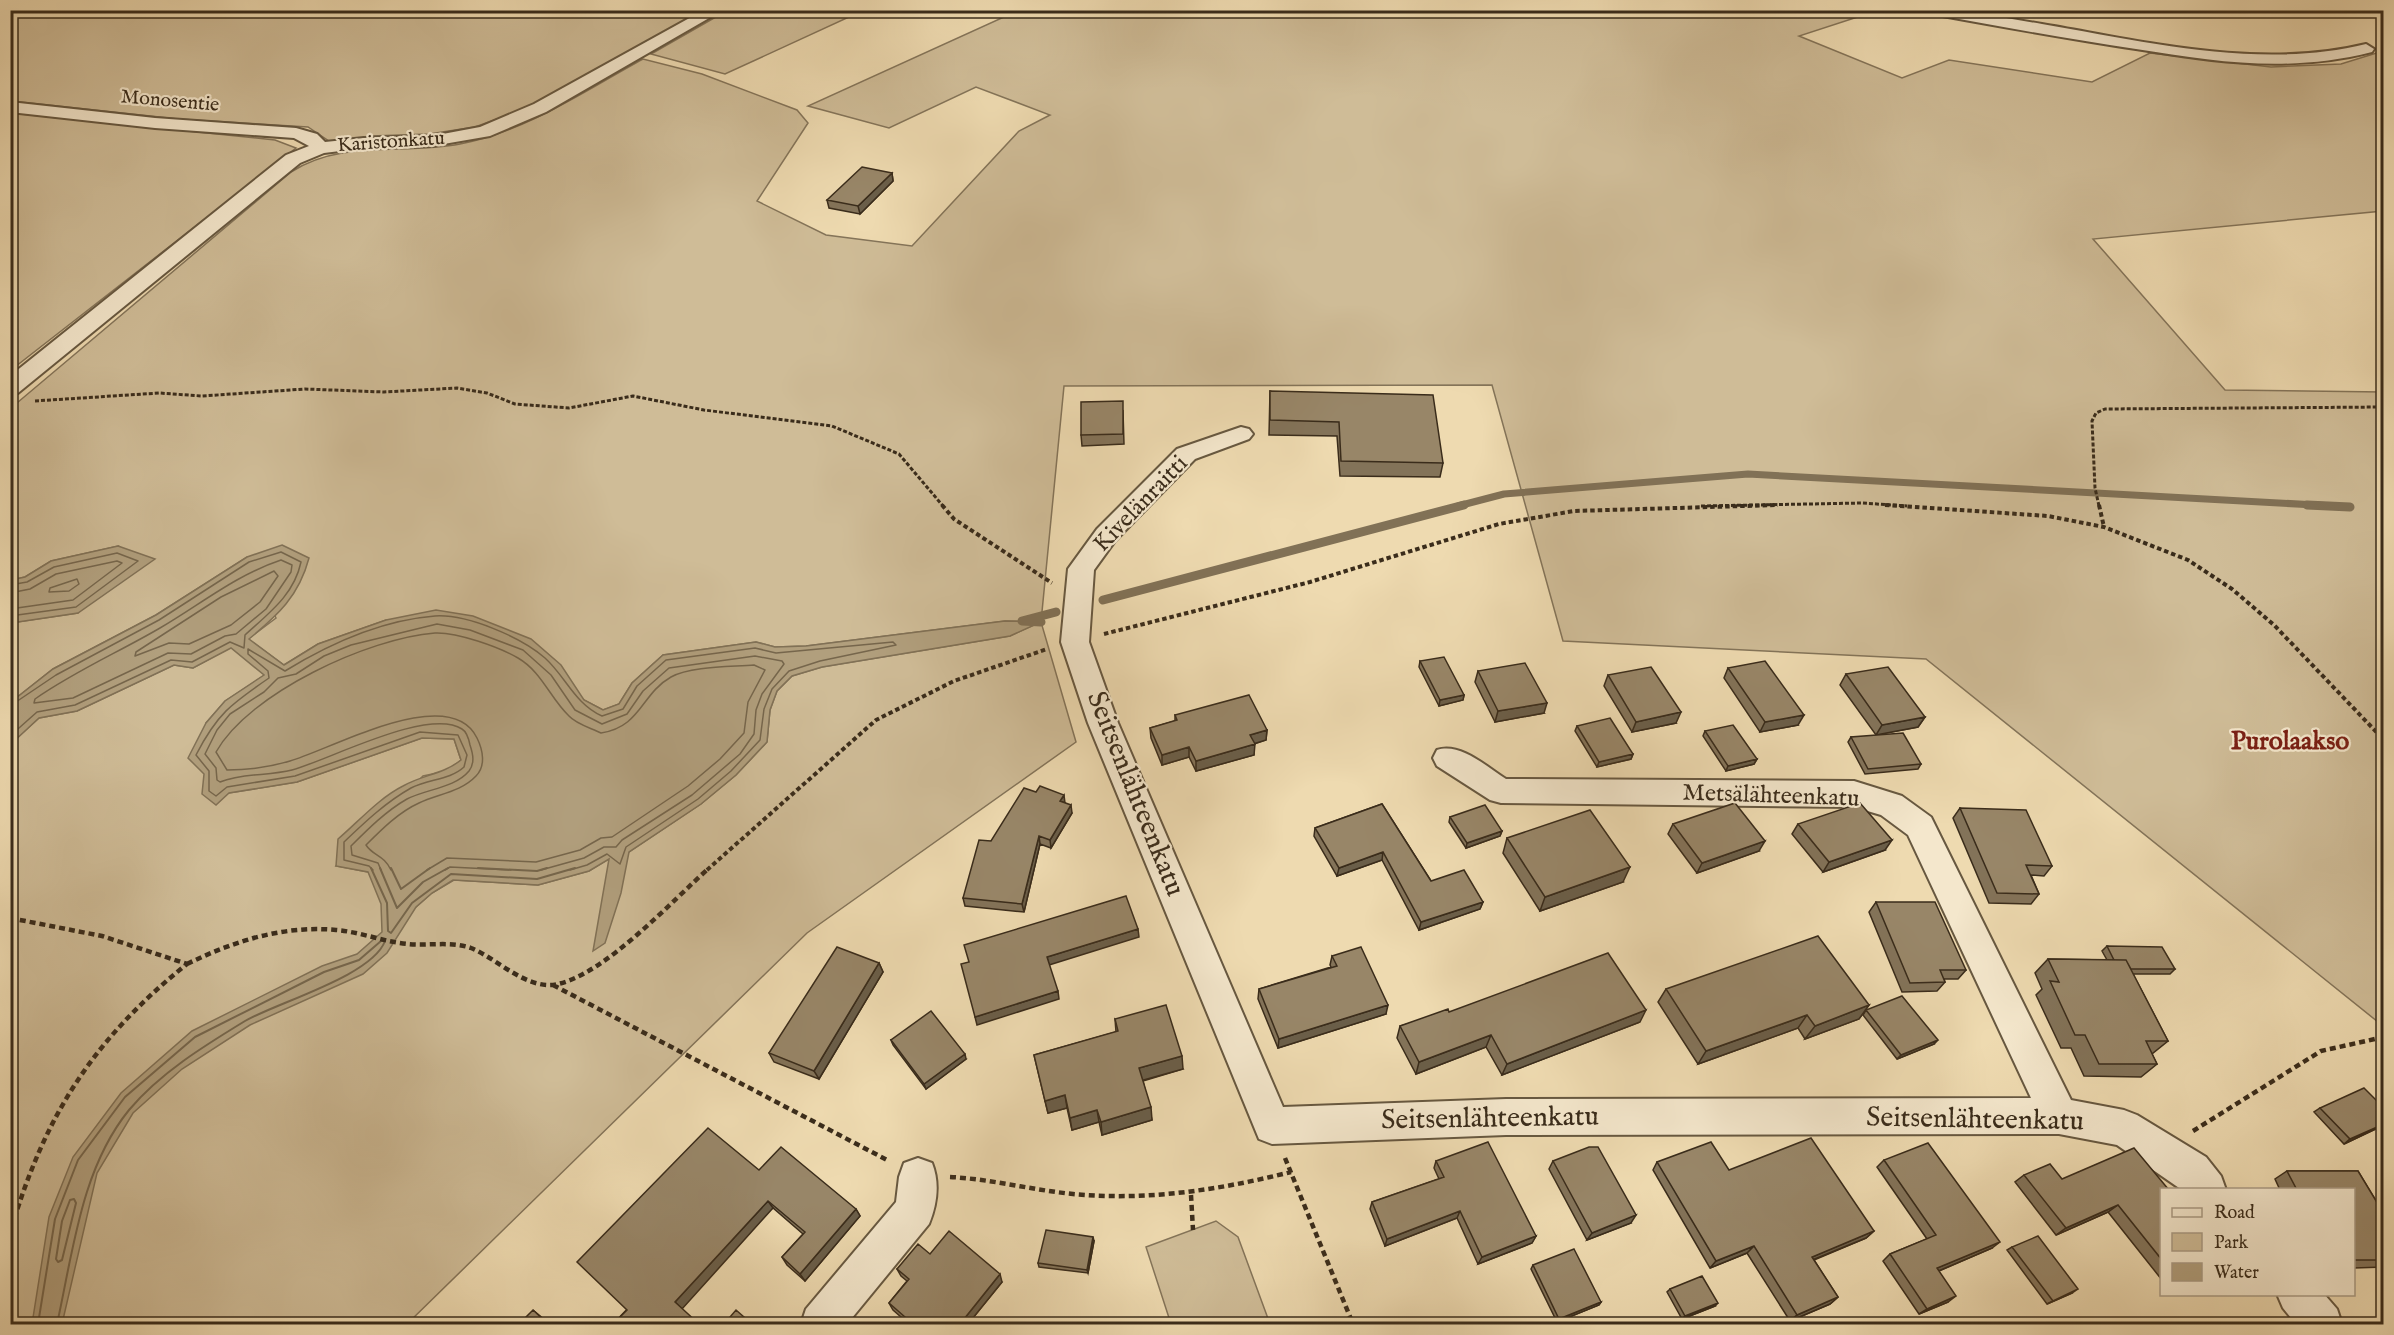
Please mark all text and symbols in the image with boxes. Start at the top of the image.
street label: Monosentie [120,84,220,118]
street label: Karistonkatu [336,126,446,158]
street label: Kivelänraitti [1087,449,1195,559]
street label: Seitsenlähteenkatu [1078,686,1192,902]
district label: Purolaakso [2231,725,2349,758]
street label: Metsälähteenkatu [1682,777,1860,815]
street label: Seitsenlähteenkatu [1381,1100,1599,1138]
street label: Seitsenlähteenkatu [1866,1101,2084,1139]
legend [2160,1188,2355,1296]
text: Road [2214,1202,2255,1225]
text: Park [2214,1232,2249,1255]
text: Water [2214,1262,2259,1285]

